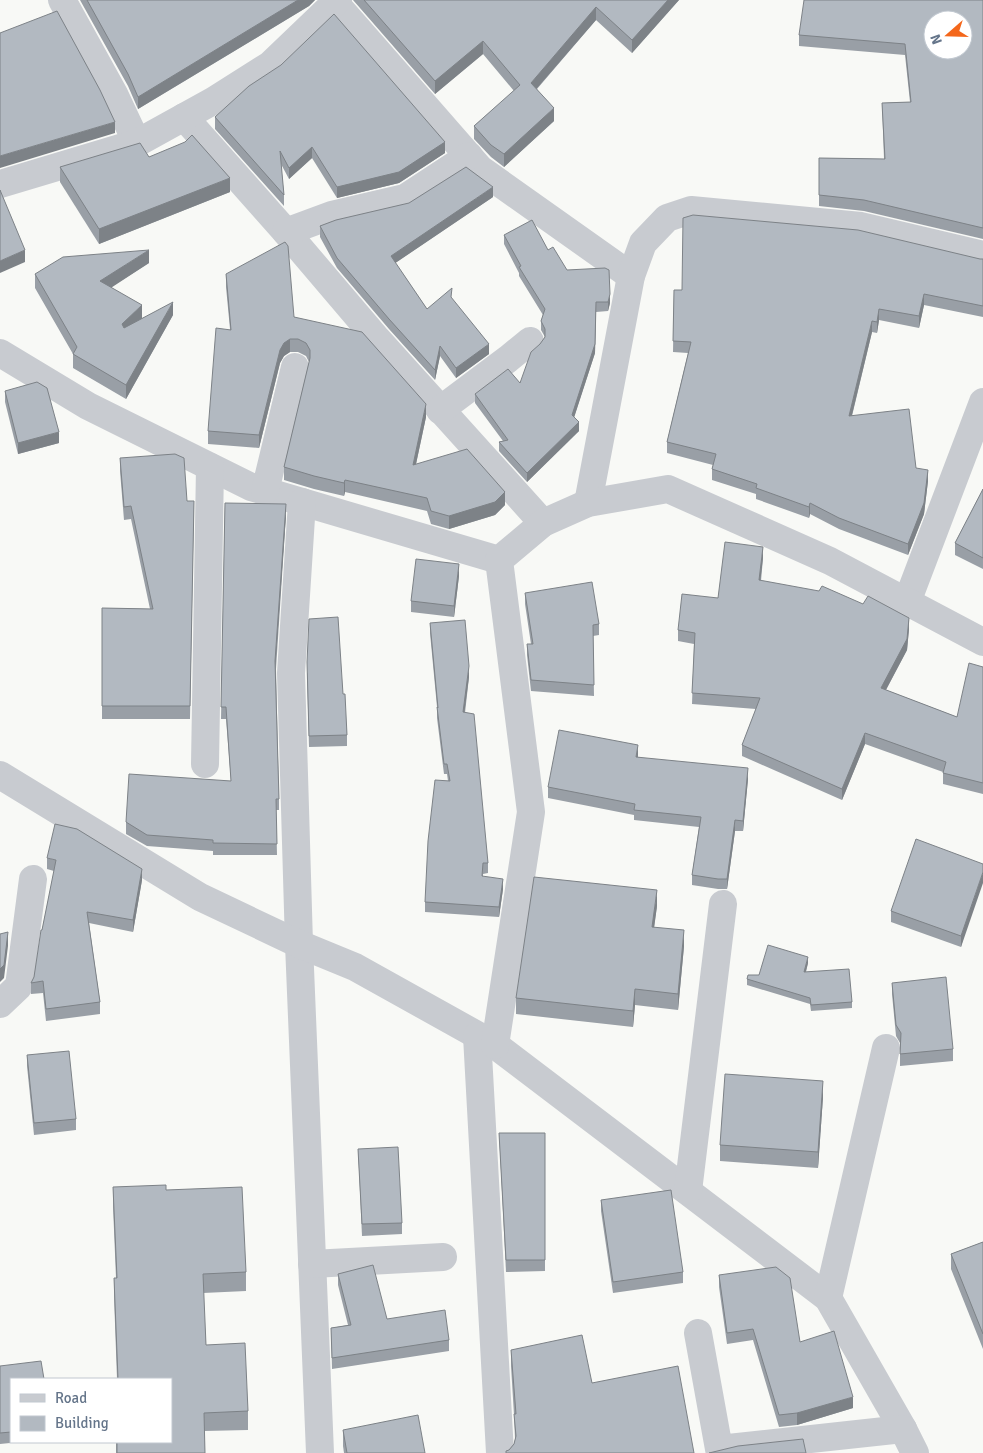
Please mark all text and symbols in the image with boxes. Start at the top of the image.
north arrow [923,10,973,60]
text: N [927,32,946,47]
legend [10,1378,172,1443]
text: Road [55,1389,87,1407]
text: Building [55,1414,109,1432]

